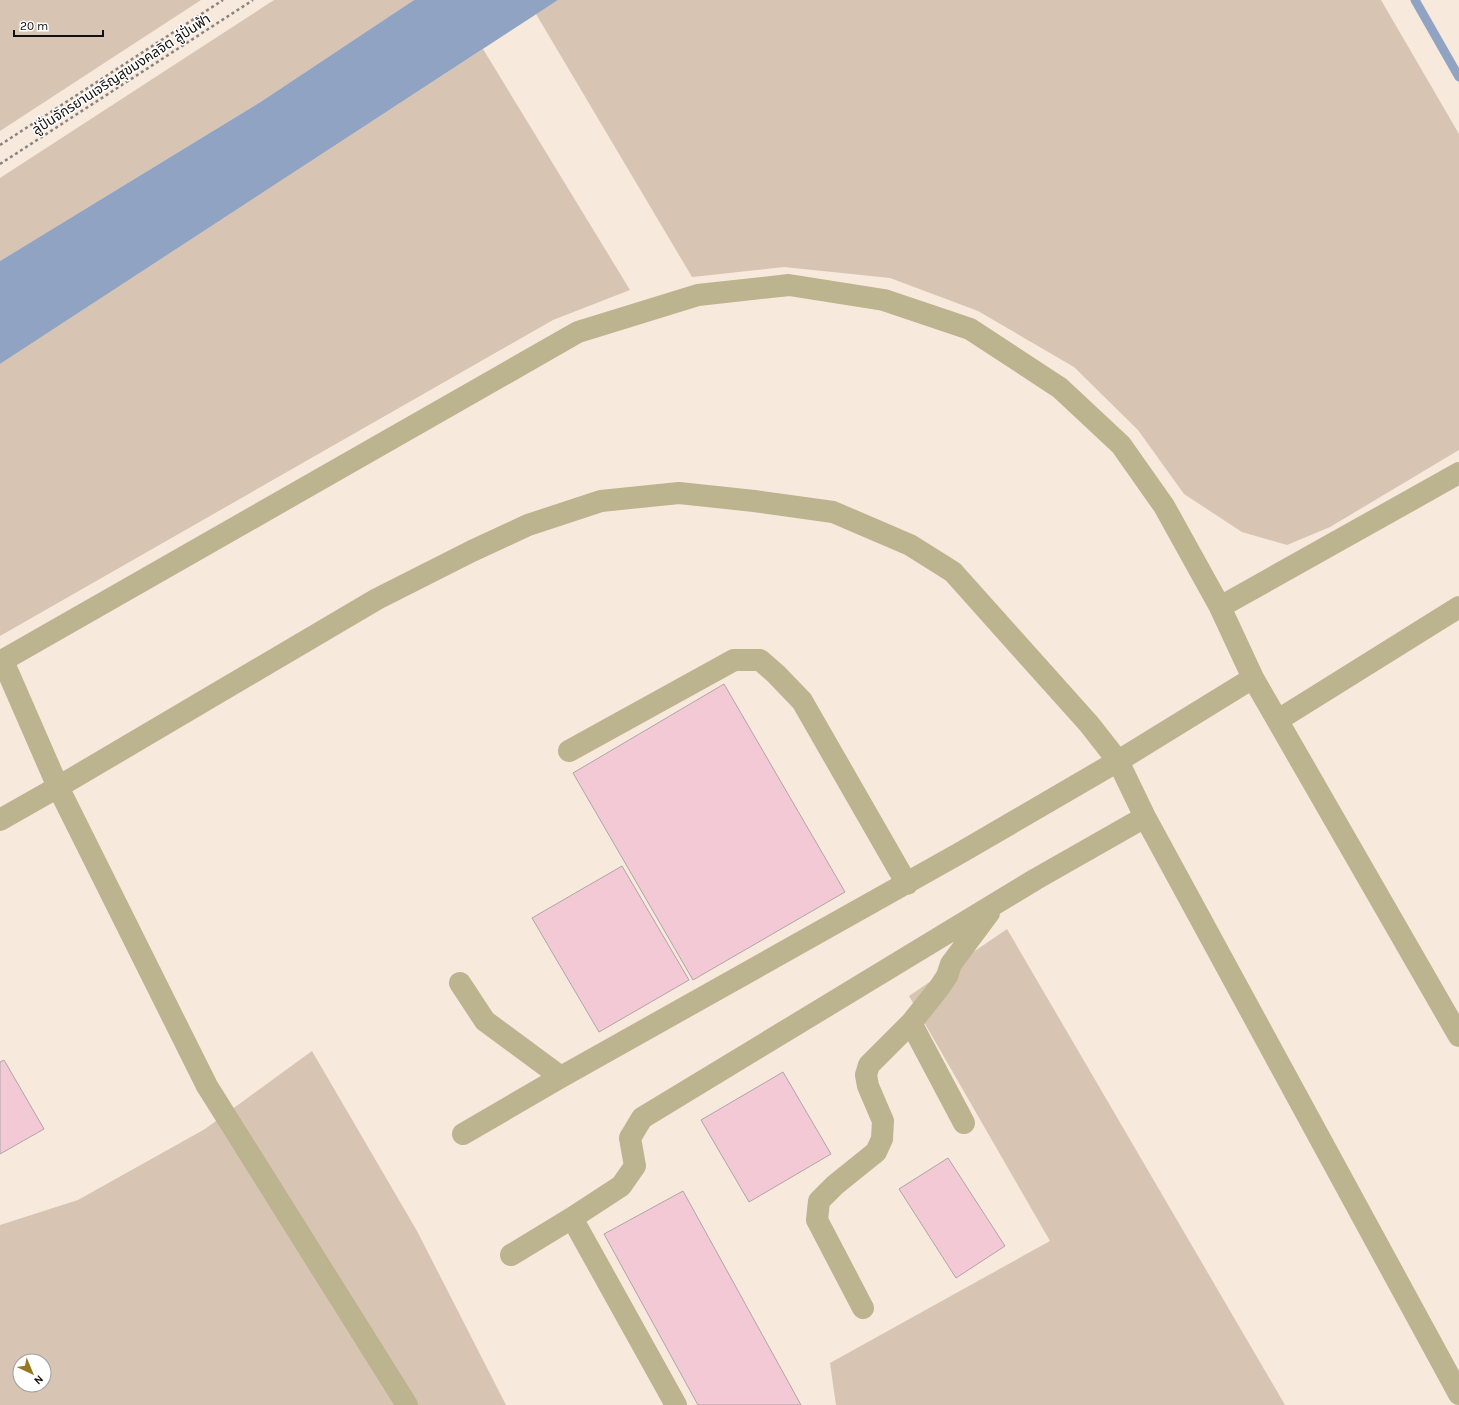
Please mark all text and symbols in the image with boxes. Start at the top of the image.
street label: ลู่ปั่นจักรยานเจริญสุขมงคลจิต ลู่ปั่นฟ้า [28,9,214,139]
scale bar [14,12,103,38]
text: 20 m [20,19,48,33]
north arrow [12,1353,52,1393]
text: N [31,1372,46,1387]

